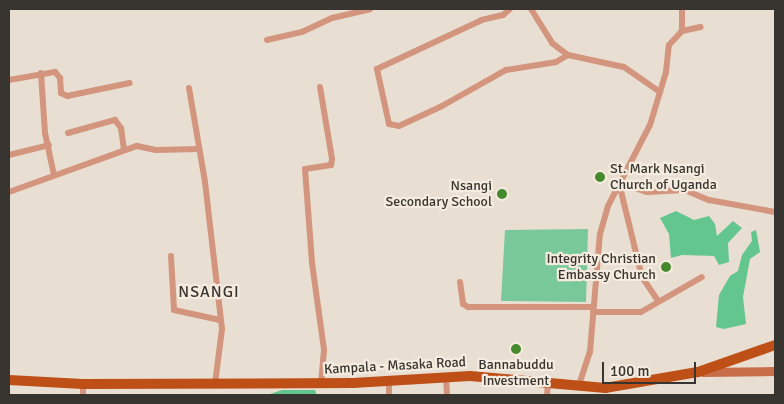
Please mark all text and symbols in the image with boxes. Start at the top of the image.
place label: St. Mark Nsangi Church of Uganda [610,161,717,193]
marker: St. Mark Nsangi Church of Uganda [594,171,606,183]
place label: Nsangi Secondary School [385,178,492,210]
marker: Nsangi Secondary School [496,188,508,200]
place label: Integrity Christian Embassy Church [546,251,656,284]
marker: Integrity Christian Embassy Church [660,261,672,273]
district label: NSANGI [178,282,240,302]
marker: Bannabuddu Investment [510,343,522,355]
scale bar [604,352,698,384]
street label: Kampala - Masaka Road [324,354,466,378]
place label: Bannabuddu Investment [478,357,554,390]
text: 100 m [610,362,650,380]

